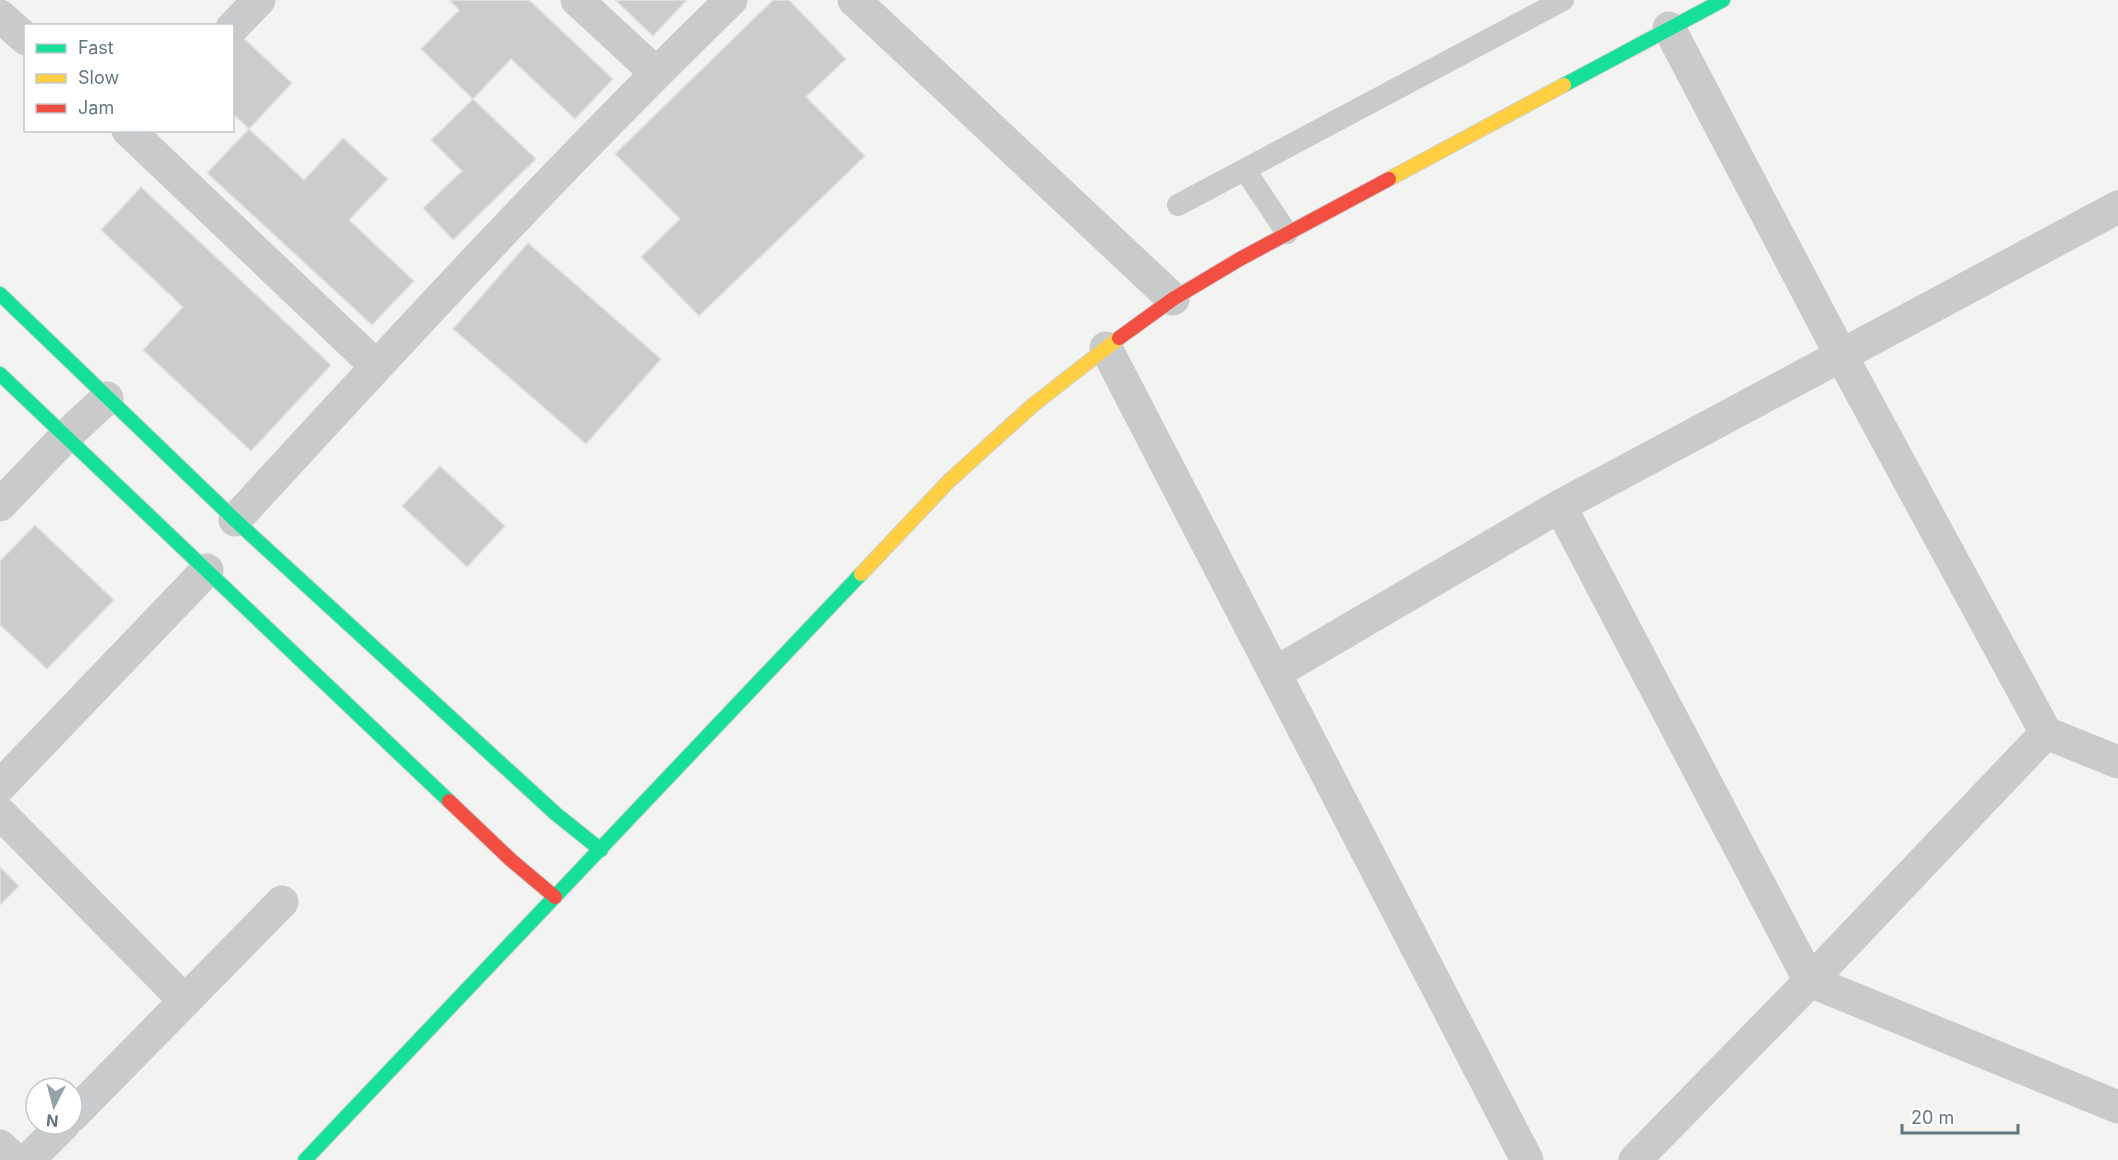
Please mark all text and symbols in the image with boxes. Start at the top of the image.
legend [24,24,234,132]
text: Fast [78,37,114,58]
text: Slow [78,67,119,88]
text: Jam [78,97,114,118]
north arrow [24,1076,84,1136]
scale bar [1902,1097,2018,1135]
text: 20 m [1911,1107,1954,1128]
text: N [45,1110,60,1132]

